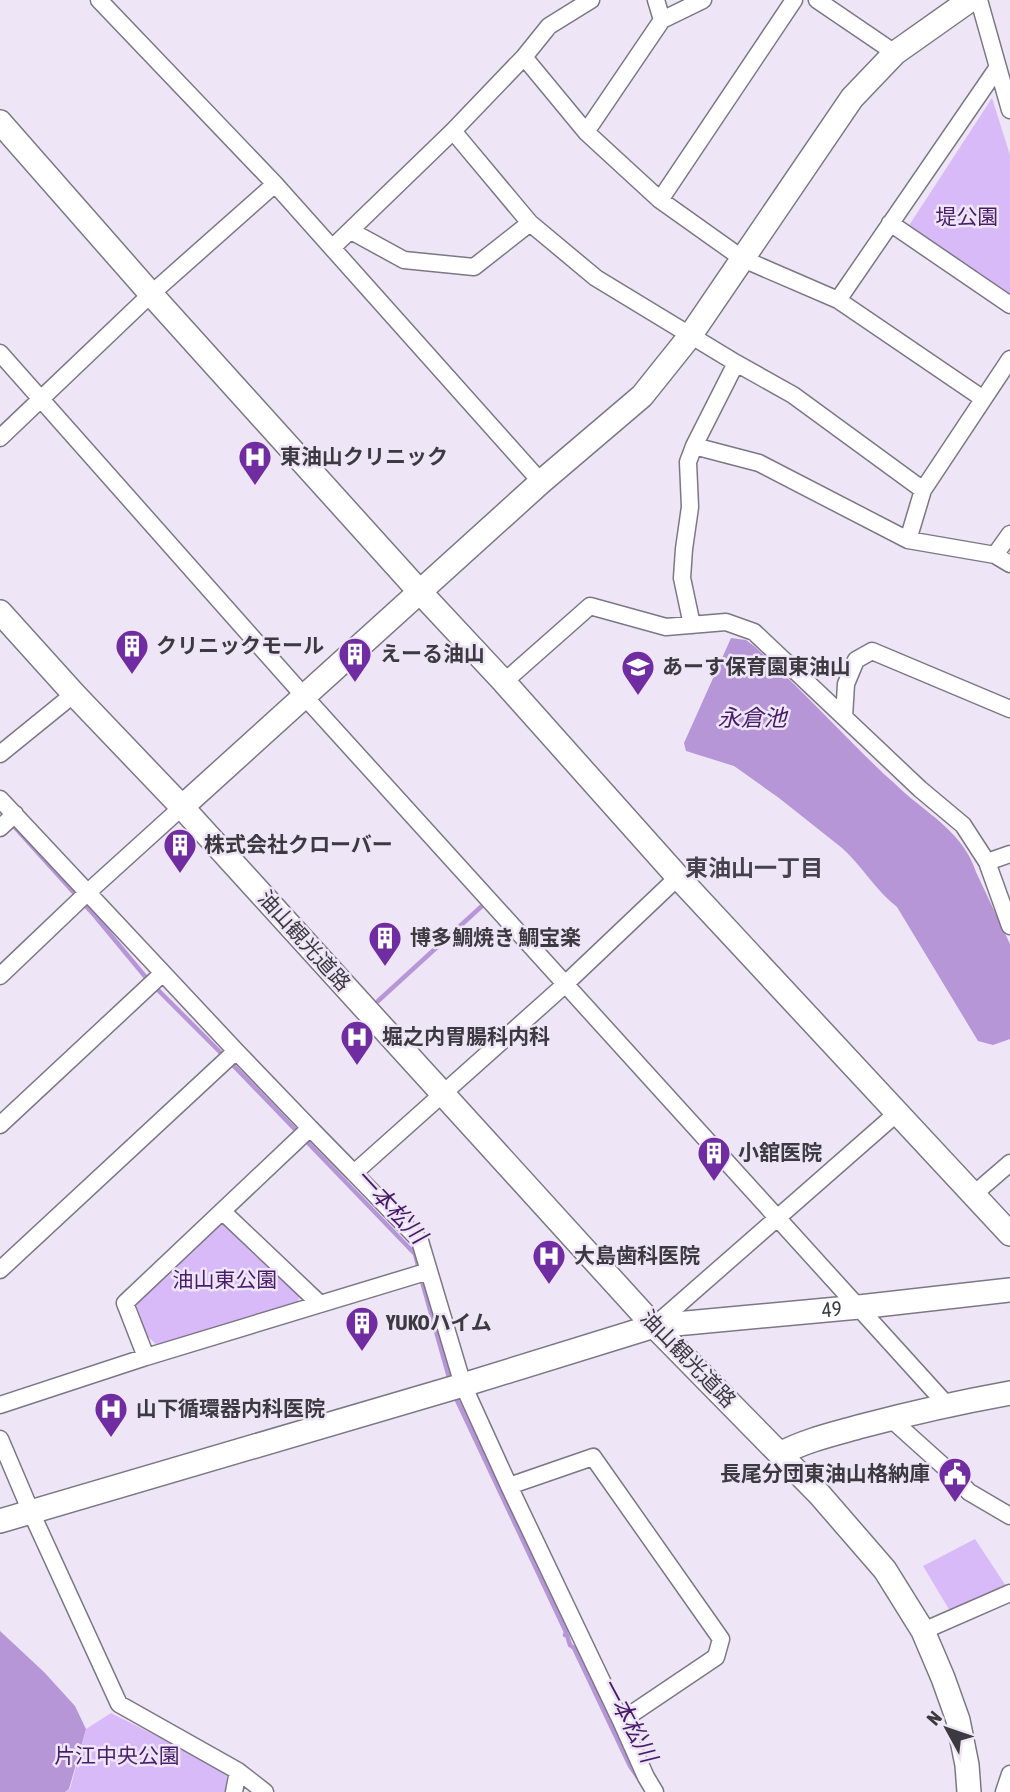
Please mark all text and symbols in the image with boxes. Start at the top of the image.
park label: 堤公園 [936,204,999,228]
hospital icon: 東油山クリニック [236,438,274,487]
place label: 東油山クリニック [280,444,448,468]
building icon: クリニックモール [113,627,151,676]
place label: クリニックモール [156,633,324,657]
building icon: えーる油山 [336,635,374,684]
place label: えーる油山 [380,641,485,665]
school or university icon: あーす保育園東油山 [619,648,657,697]
place label: あーす保育園東油山 [662,654,851,678]
water label: 永倉池 [718,705,789,731]
building icon: 株式会社クローバー [161,826,199,875]
place label: 株式会社クローバー [204,832,393,856]
district label: 東油山一丁目 [685,855,823,881]
street label: 油山観光道路 [254,885,356,995]
building icon: 博多鯛焼き 鯛宝楽 [366,919,404,968]
place label: 博多鯛焼き 鯛宝楽 [410,925,581,949]
hospital icon: 堀之内胃腸科内科 [338,1018,376,1067]
place label: 堀之内胃腸科内科 [382,1024,550,1048]
building icon: 小舘医院 [695,1134,733,1183]
place label: 小舘医院 [738,1140,822,1164]
water label: 一本松川 [350,1163,434,1251]
hospital icon: 大島歯科医院 [530,1237,568,1286]
place label: 大島歯科医院 [574,1243,700,1267]
park label: 油山東公園 [173,1267,278,1291]
street label: 49 [821,1296,843,1321]
building icon: YUKOハイム [343,1304,381,1353]
street label: 油山観光道路 [636,1305,741,1412]
place label: YUKOハイム [385,1310,492,1334]
hospital icon: 山下循環器内科医院 [92,1390,130,1439]
place label: 山下循環器内科医院 [136,1396,325,1420]
public building icon: 長尾分団東油山格納庫 [936,1455,974,1504]
place label: 長尾分団東油山格納庫 [720,1461,930,1485]
water label: 一本松川 [596,1673,663,1769]
north arrow [912,1694,982,1764]
text: N [922,1707,946,1729]
park label: 片江中央公園 [54,1743,180,1767]

